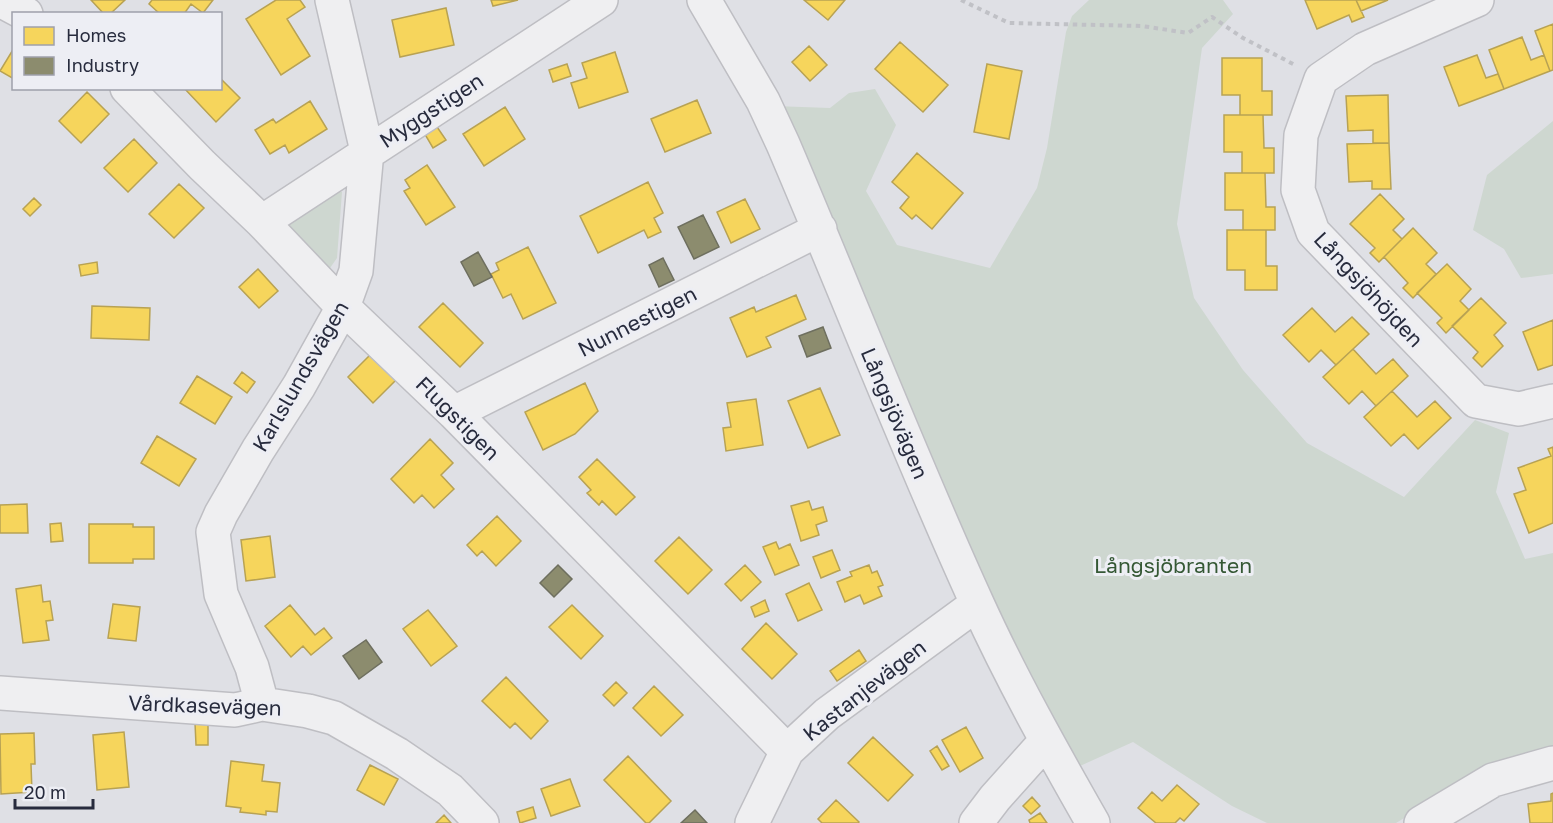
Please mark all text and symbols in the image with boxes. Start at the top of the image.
legend [12,12,222,90]
text: Homes [66,24,126,46]
text: Industry [66,54,139,76]
street label: Myggstigen [374,67,488,153]
street label: Långsjöhöjden [1309,226,1429,352]
street label: Nunnestigen [573,280,701,362]
street label: Karlslundsvägen [246,296,354,456]
street label: Långsjövägen [856,343,934,483]
street label: Flugstigen [411,371,505,465]
park label: Långsjöbranten [1094,552,1252,578]
street label: Kastanjevägen [797,634,931,746]
street label: Vårdkasevägen [128,689,282,721]
scale bar [15,772,93,810]
text: 20 m [24,781,66,803]

